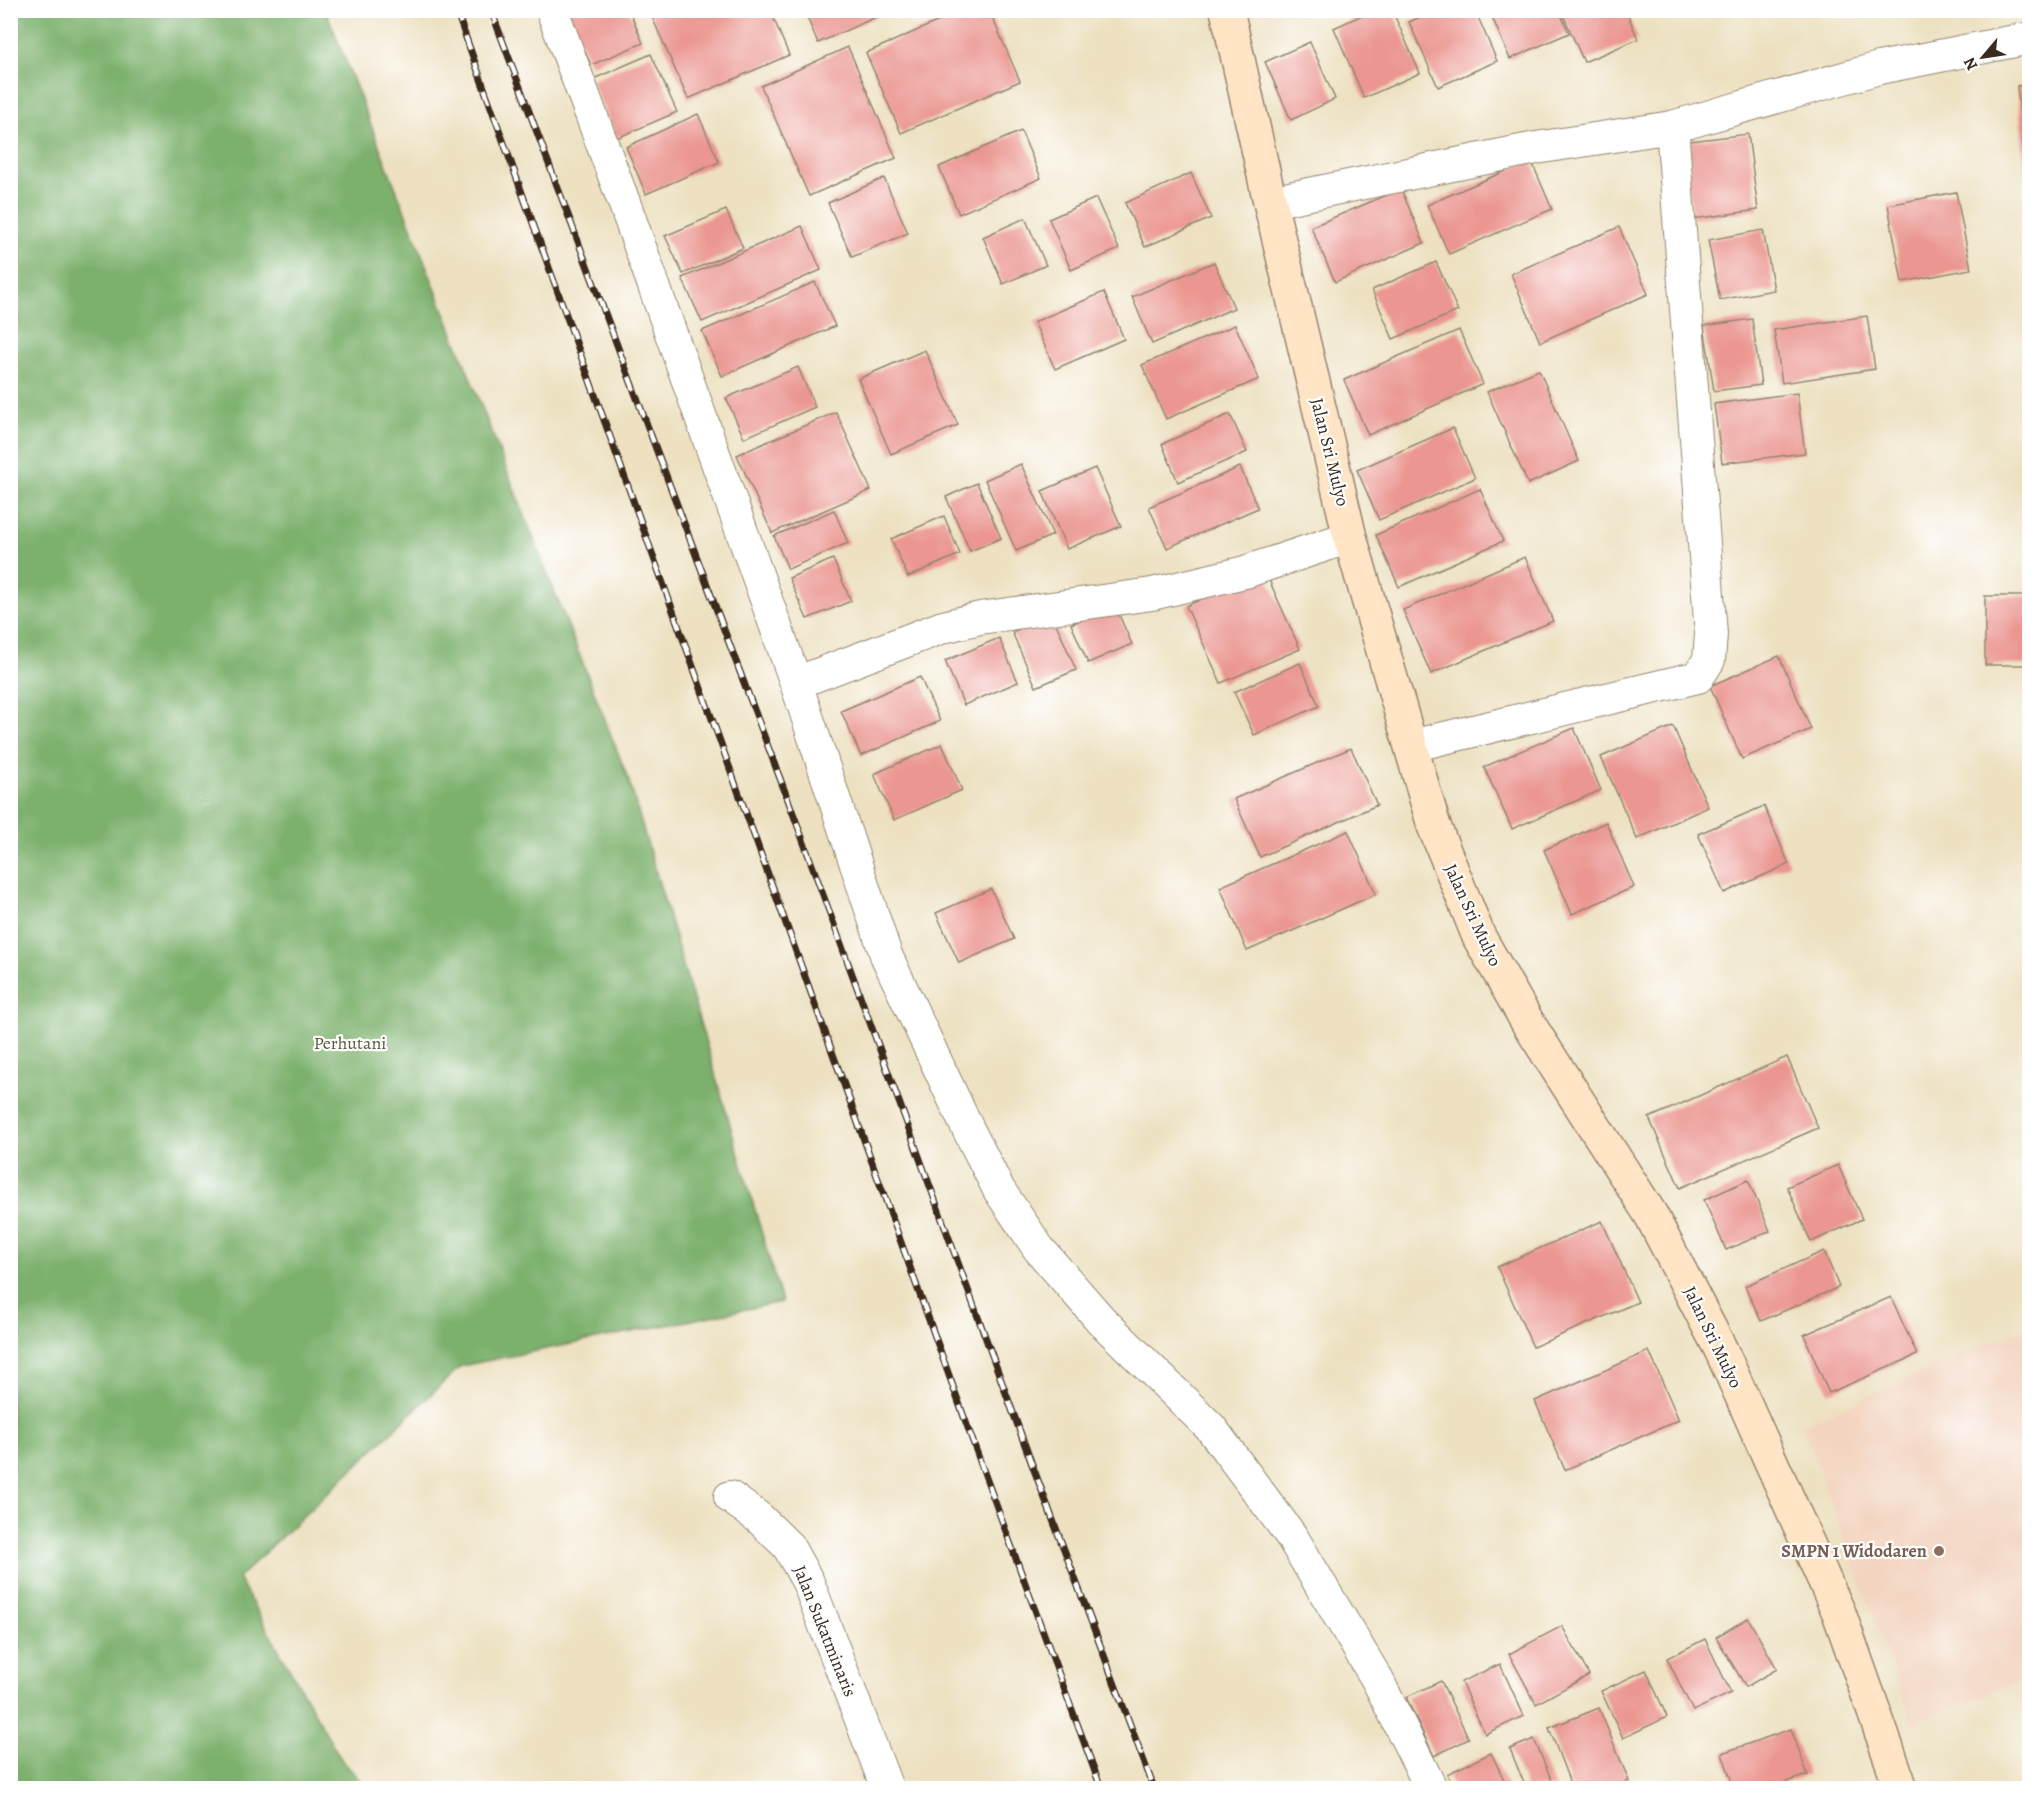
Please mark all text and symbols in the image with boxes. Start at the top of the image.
north arrow [1953,27,2013,87]
text: N [1958,53,1983,74]
street label: Jalan Sri Mulyo [1305,395,1355,509]
street label: Jalan Sri Mulyo [1439,860,1507,970]
park label: Perhutani [314,1031,386,1055]
street label: Jalan Sri Mulyo [1678,1282,1748,1392]
place label: SMPN 1 Widodaren [1781,1539,1927,1563]
marker: SMPN 1 Widodaren [1932,1544,1946,1558]
street label: Jalan Sukatminaris [788,1562,862,1700]

